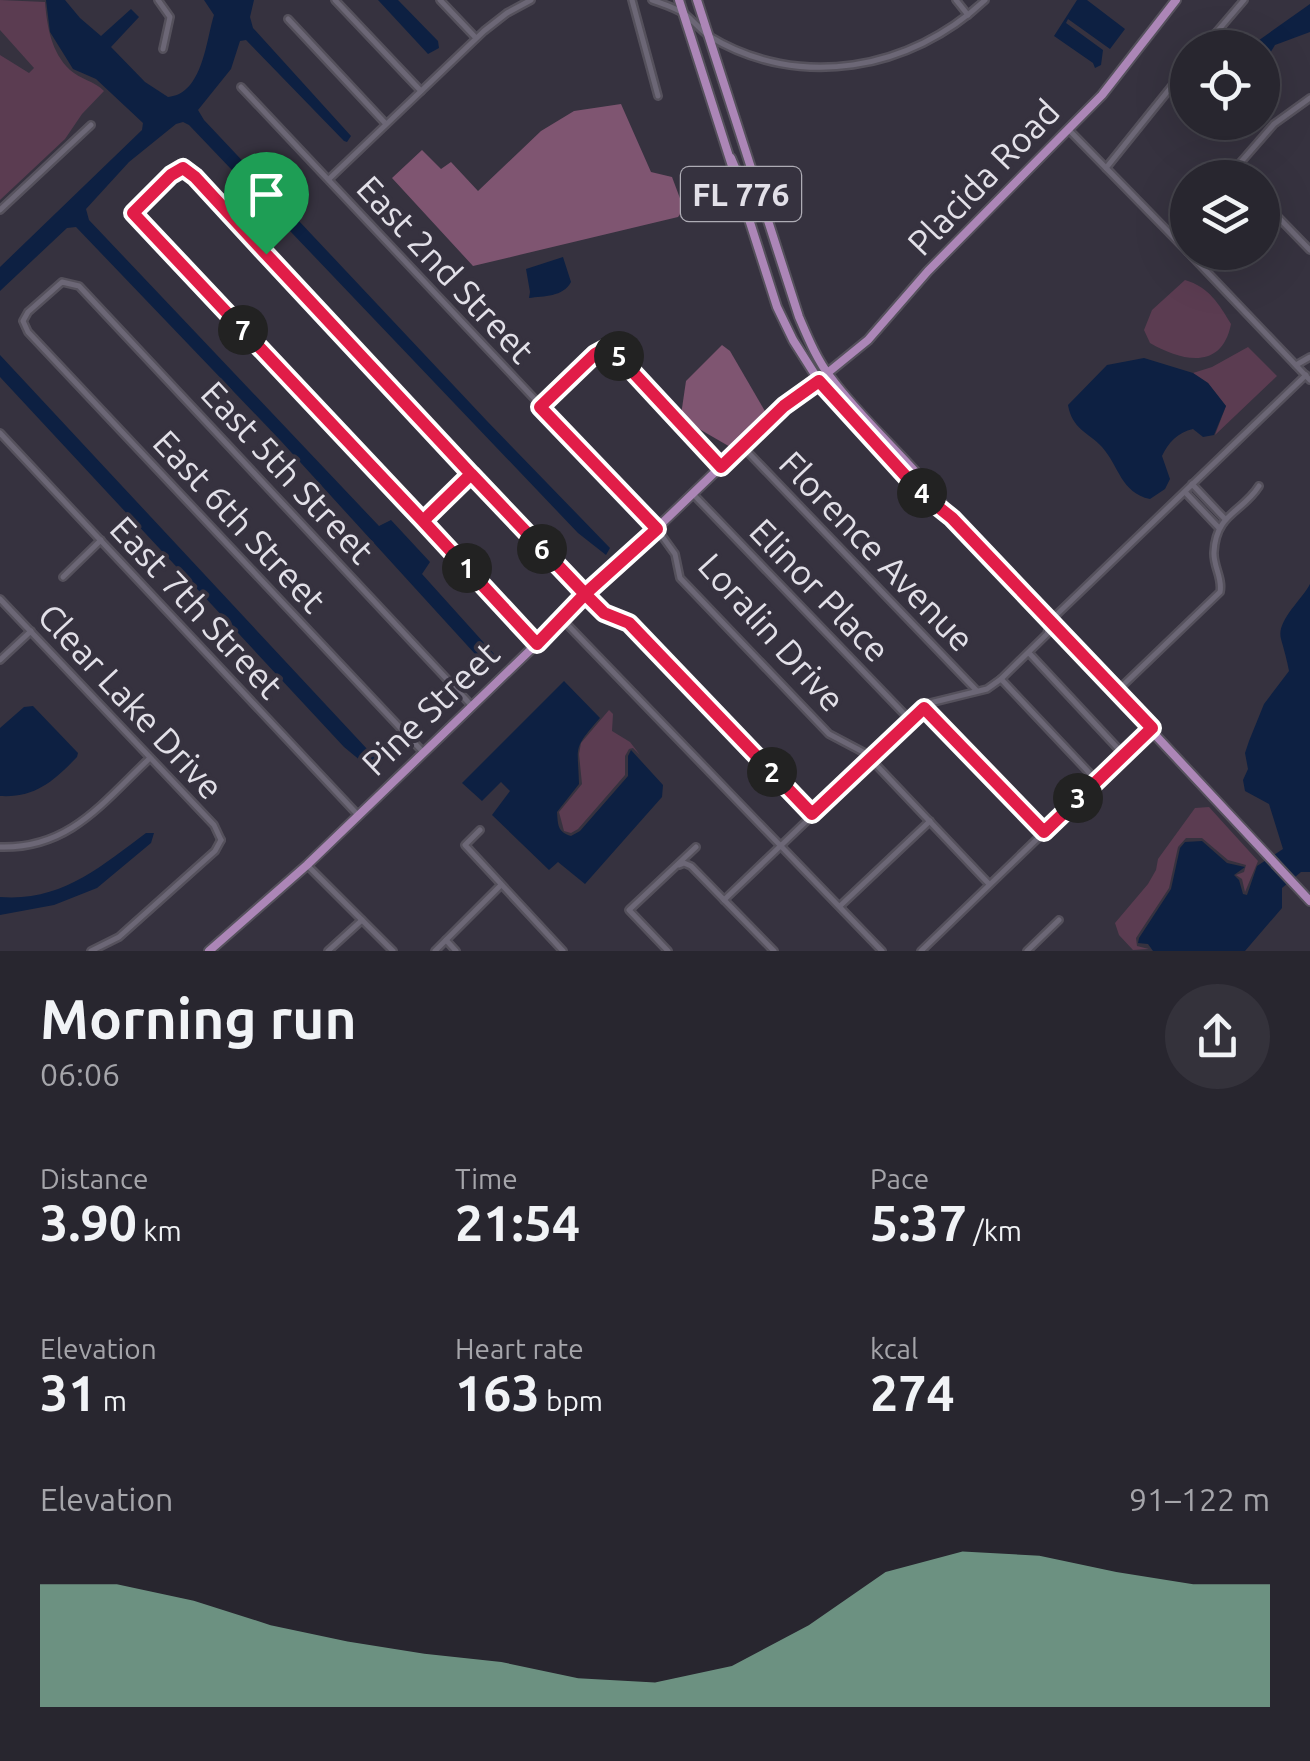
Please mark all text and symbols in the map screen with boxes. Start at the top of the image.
map controls [1170,30,1280,270]
button: locate [1170,30,1280,140]
street label: Placida Road [899,91,1067,263]
pin [224,152,309,255]
button: layers [1170,160,1280,270]
icon: arrive [239,167,294,222]
street label: East 2nd Street [349,167,543,371]
road number: FL 776 [681,167,801,221]
pin: 7 [218,305,268,355]
text: 7 [235,314,251,345]
pin: 5 [594,331,644,381]
text: 5 [611,340,627,371]
street label: East 5th Street [194,373,383,571]
street label: East 6th Street [146,422,335,620]
street label: Florence Avenue [772,443,982,659]
pin: 4 [897,468,947,518]
text: 4 [914,477,930,508]
street label: East 7th Street [103,508,292,706]
street label: Elinor Place [742,510,898,670]
pin: 6 [517,524,567,574]
text: 6 [534,533,550,564]
pin: 1 [442,543,492,593]
street label: Loralin Drive [691,545,853,719]
text: 1 [459,552,475,583]
street label: Clear Lake Drive [30,595,232,807]
street label: Pine Street [353,633,507,783]
pin: 2 [747,747,797,797]
text: 2 [764,756,780,787]
pin: 3 [1053,773,1103,823]
text: 3 [1070,782,1086,813]
button: share [1165,984,1270,1089]
text: Morning run [40,988,357,1049]
text: 06:06 [40,1056,120,1092]
text: Distance [40,1163,148,1194]
text: Time [455,1163,518,1194]
text: Pace [870,1163,929,1194]
text: 3.90 [40,1194,137,1250]
text: 21:54 [455,1194,580,1250]
text: 5:37 [870,1194,967,1250]
text: km [137,1215,182,1246]
text: /km [967,1215,1022,1246]
text: Elevation [40,1333,157,1364]
text: Heart rate [455,1333,584,1364]
text: kcal [870,1333,918,1364]
text: 31 [40,1364,96,1420]
text: 163 [455,1364,540,1420]
text: 274 [870,1364,955,1420]
text: m [96,1385,127,1416]
text: bpm [540,1385,603,1416]
text: Elevation [40,1481,173,1517]
text: 91–122 m [1129,1481,1270,1517]

